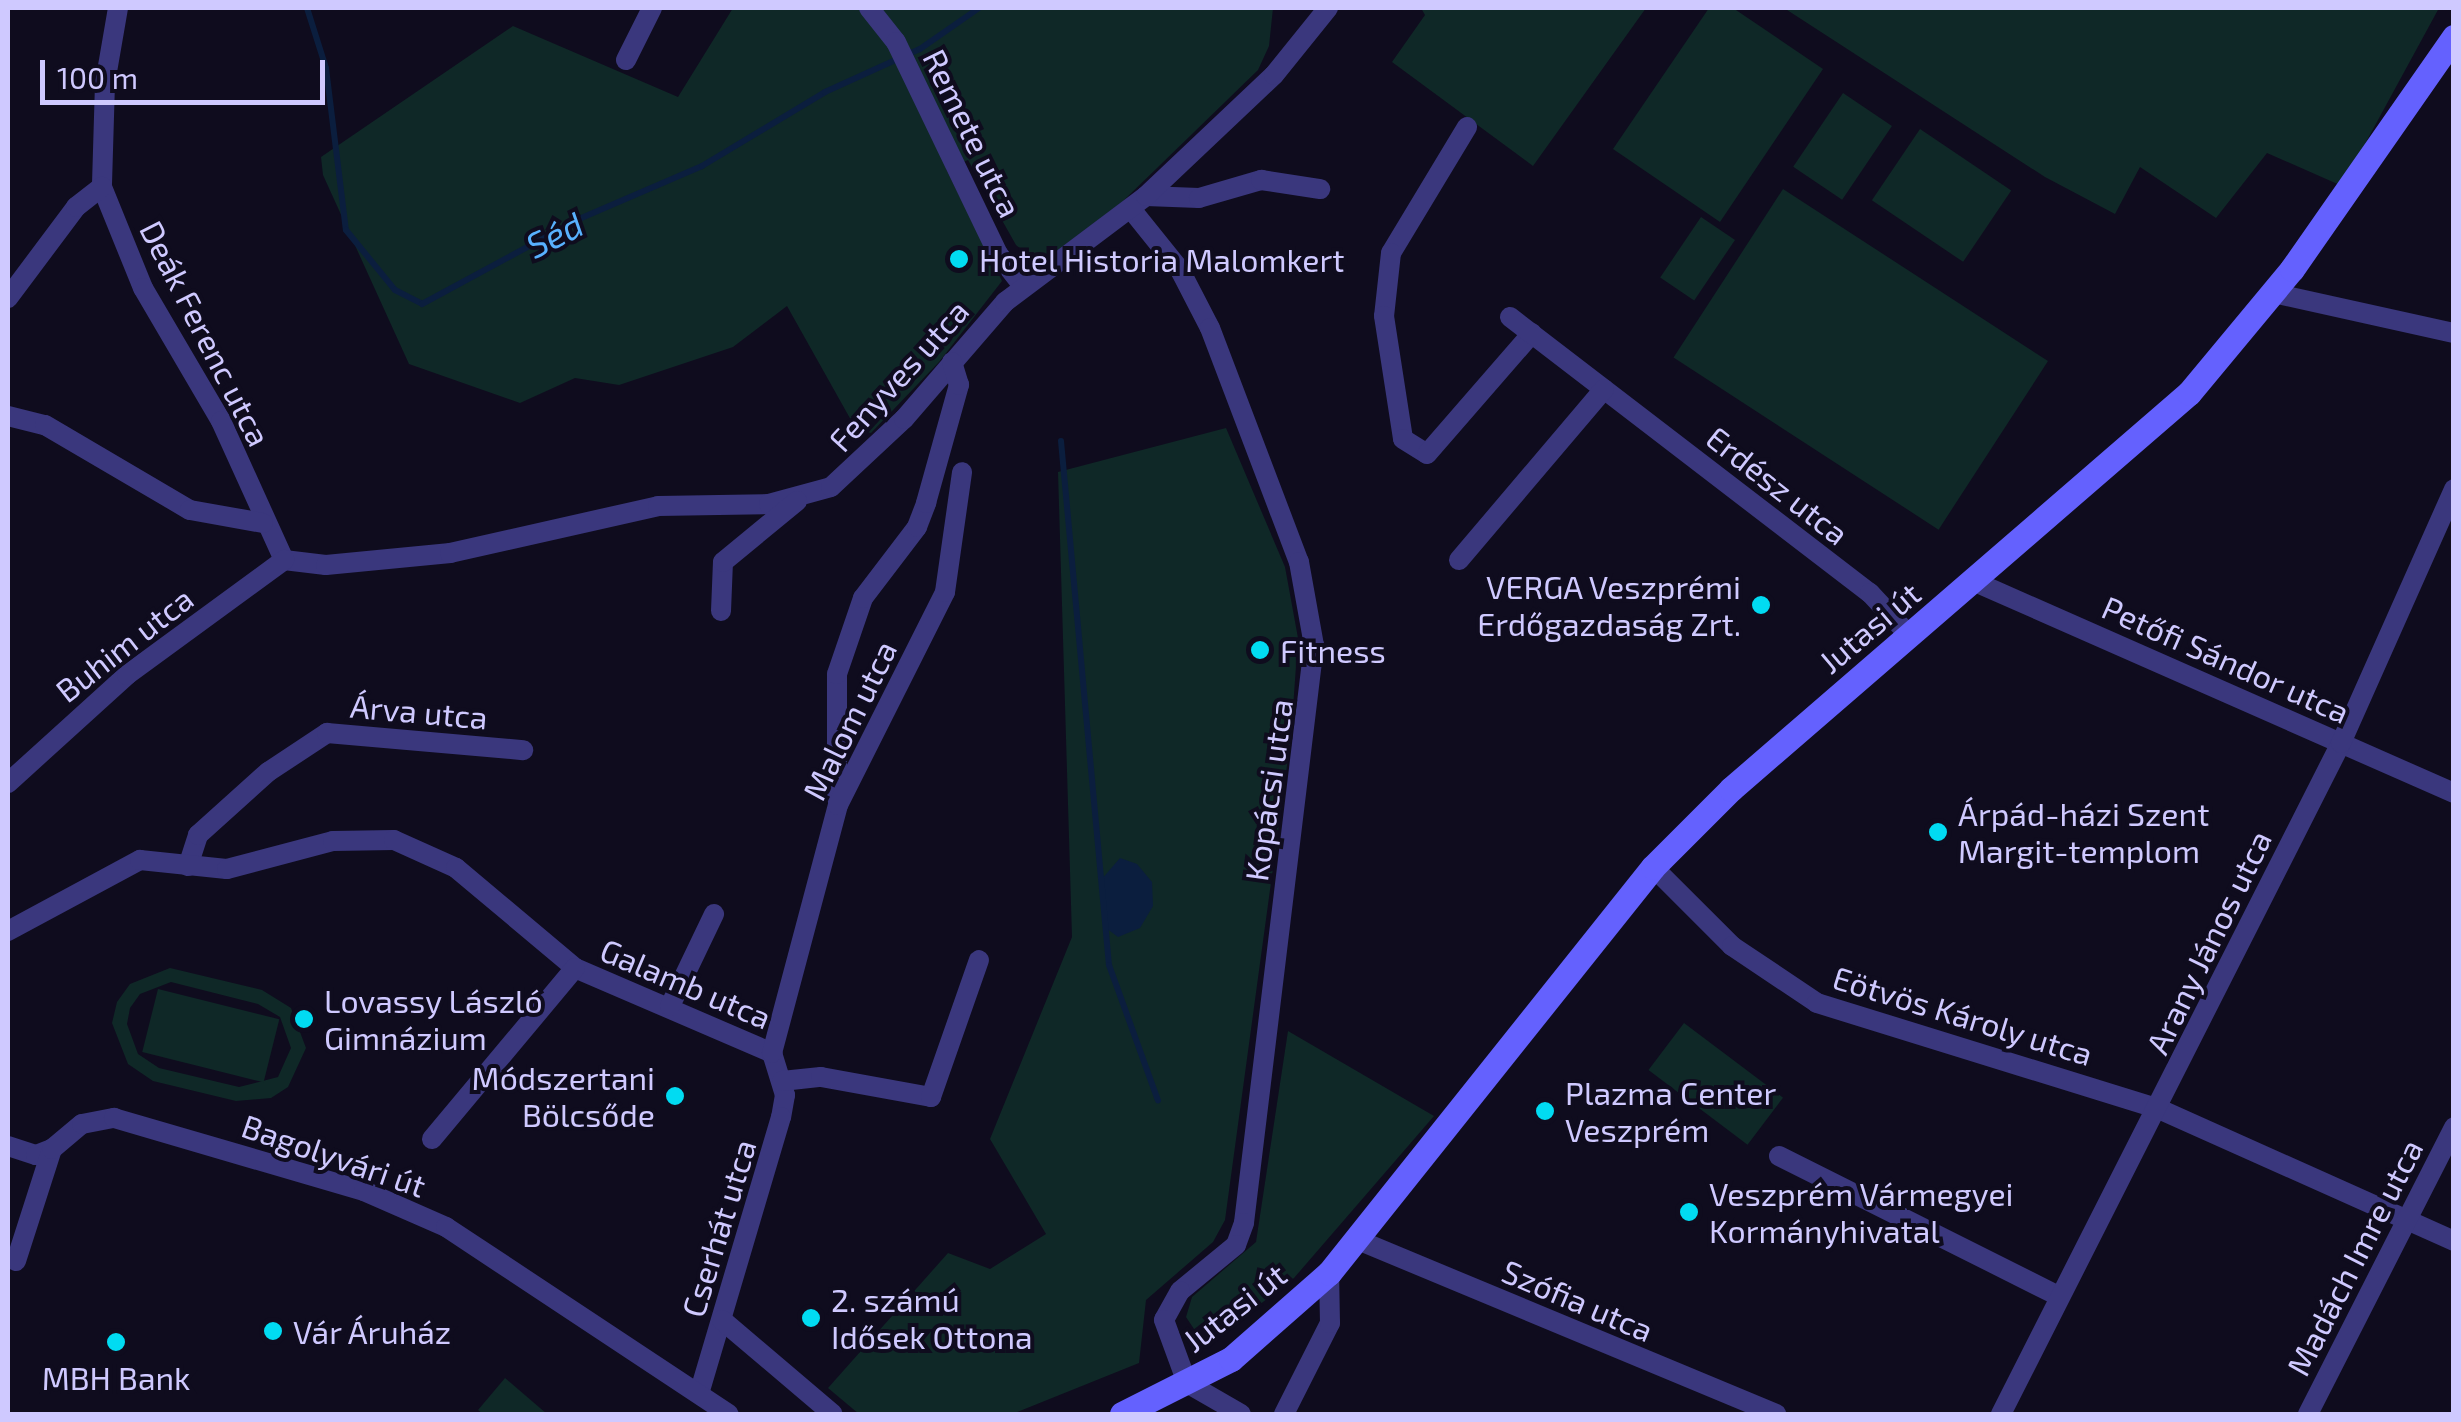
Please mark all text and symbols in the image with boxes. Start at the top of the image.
scale bar [45,40,330,102]
street label: Remete utca [916,43,1030,223]
text: 100 m [57,59,138,95]
water label: Séd [518,202,590,266]
street label: Deák Ferenc utca [133,214,279,452]
place label: Hotel Historia Malomkert [979,240,1345,278]
marker: Hotel Historia Malomkert [948,248,970,270]
street label: Fenyves utca [820,291,976,459]
street label: Erdész utca [1699,418,1857,552]
place label: VERGA Veszprémi Erdőgazdaság Zrt. [1477,568,1741,643]
street label: Jutasi út [1810,574,1928,680]
street label: Buhim utca [48,579,200,709]
street label: Petőfi Sándor utca [2096,587,2356,731]
marker: VERGA Veszprémi Erdőgazdaság Zrt. [1750,594,1772,616]
place label: Fitness [1280,631,1386,669]
street label: Malom utca [794,634,904,806]
marker: Fitness [1249,639,1271,661]
street label: Árva utca [349,686,489,736]
street label: Kopácsi utca [1236,697,1300,883]
place label: Árpád-házi Szent Margit-templom [1958,795,2209,870]
marker: Árpád-házi Szent Margit-templom [1927,821,1949,843]
street label: Arany János utca [2137,823,2279,1061]
street label: Galamb utca [595,930,777,1036]
street label: Eötvös Károly utca [1828,957,2098,1073]
place label: Lovassy László Gimnázium [324,982,543,1057]
marker: Lovassy László Gimnázium [293,1008,315,1030]
place label: Módszertani Bölcsőde [472,1059,655,1134]
place label: Plazma Center Veszprém [1565,1074,1776,1149]
marker: Módszertani Bölcsőde [664,1085,686,1107]
marker: Plazma Center Veszprém [1534,1100,1556,1122]
street label: Bagolyvári út [237,1106,431,1204]
street label: Madách Imre utca [2278,1133,2430,1381]
street label: Cserhát utca [673,1135,763,1321]
place label: Veszprém Vármegyei Kormányhivatal [1709,1175,2014,1250]
marker: Veszprém Vármegyei Kormányhivatal [1678,1201,1700,1223]
street label: Szófia utca [1497,1251,1659,1349]
street label: Jutasi út [1175,1255,1293,1359]
place label: 2. számú Idősek Ottona [831,1281,1033,1356]
marker: 2. számú Idősek Ottona [800,1307,822,1329]
place label: Vár Áruház [293,1312,453,1350]
marker: Vár Áruház [262,1320,284,1342]
marker: MBH Bank [105,1331,127,1353]
place label: MBH Bank [42,1358,190,1396]

